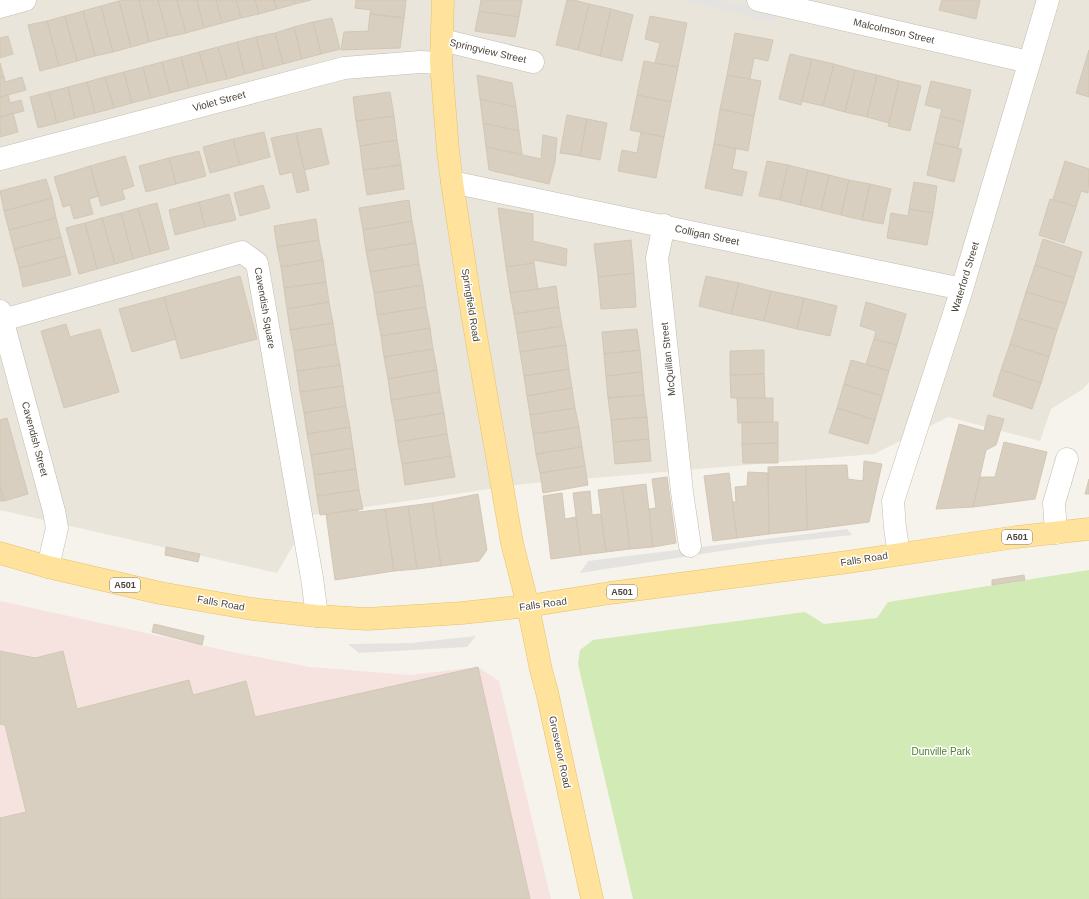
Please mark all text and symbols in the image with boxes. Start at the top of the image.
street label: Malcolmson Street [852,16,936,46]
street label: Springview Street [449,37,528,65]
street label: Violet Street [191,89,247,113]
street label: Colligan Street [674,223,740,247]
street label: Waterford Street [949,240,981,314]
street label: Cavendish Square [252,267,278,350]
street label: Springfield Road [460,268,482,342]
street label: McQuillan Street [659,321,677,396]
street label: Cavendish Street [20,401,50,478]
road number: A501 [1002,530,1032,544]
street label: Falls Road [840,550,888,568]
road number: A501 [110,578,140,592]
road number: A501 [607,585,637,599]
street label: Falls Road [197,593,245,613]
street label: Falls Road [519,595,567,613]
street label: Grosvenor Road [547,715,573,789]
park label: Dunville Park [912,746,971,757]

